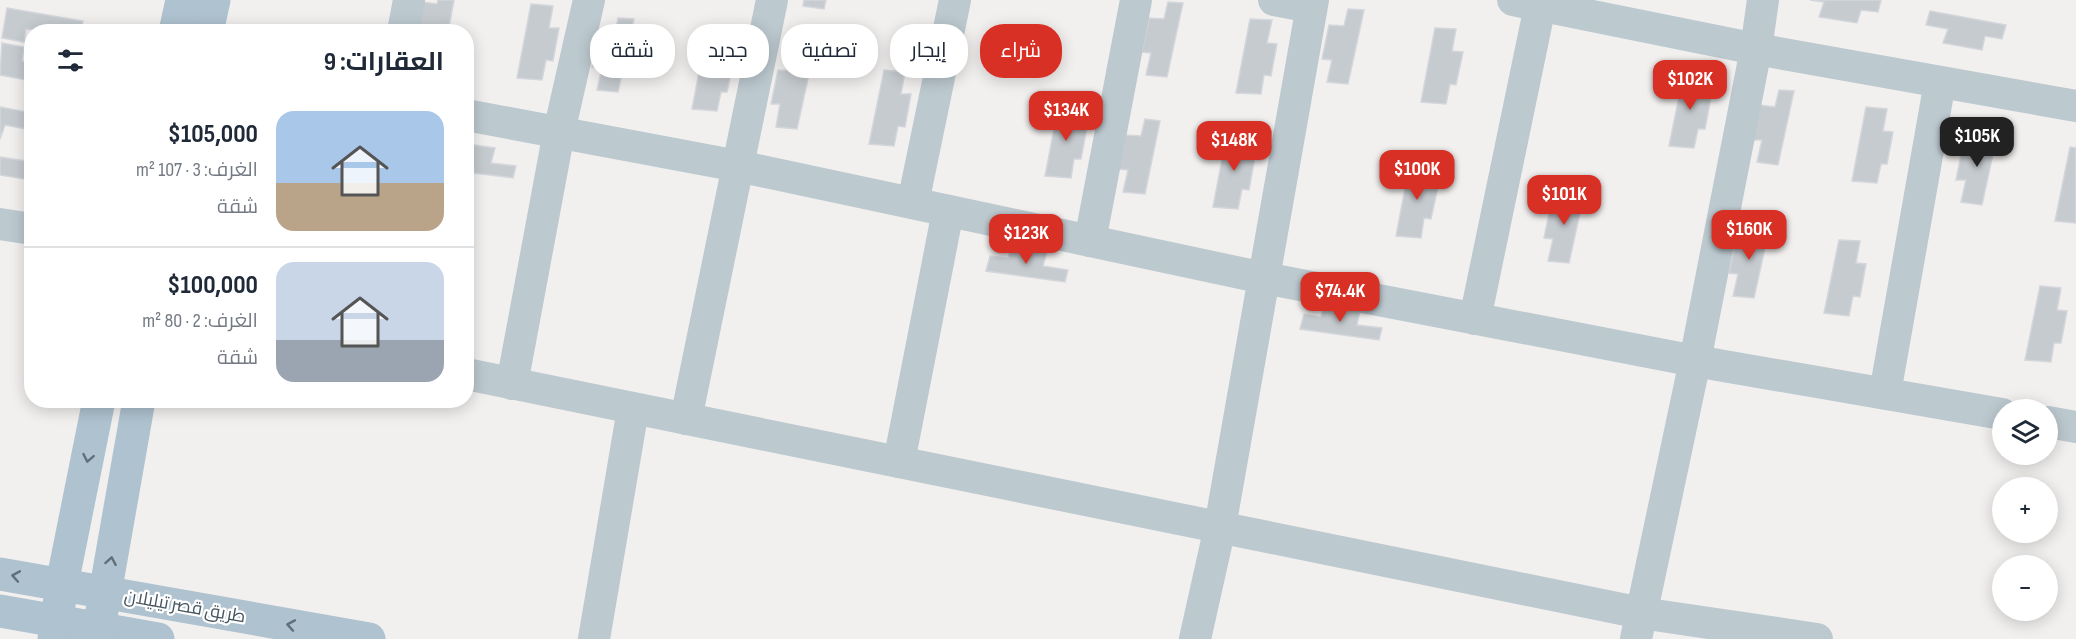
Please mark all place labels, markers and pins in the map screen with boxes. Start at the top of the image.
pin: $102K [1648,60,1732,111]
pin: $134K [1024,91,1108,142]
pin: $105K [1935,117,2019,168]
pin: $148K [1192,121,1276,172]
pin: $100K [1375,150,1459,201]
pin: $101K [1522,175,1606,226]
pin: $160K [1707,210,1791,261]
pin: $123K [984,214,1068,265]
pin: $74.4K [1291,272,1389,323]

